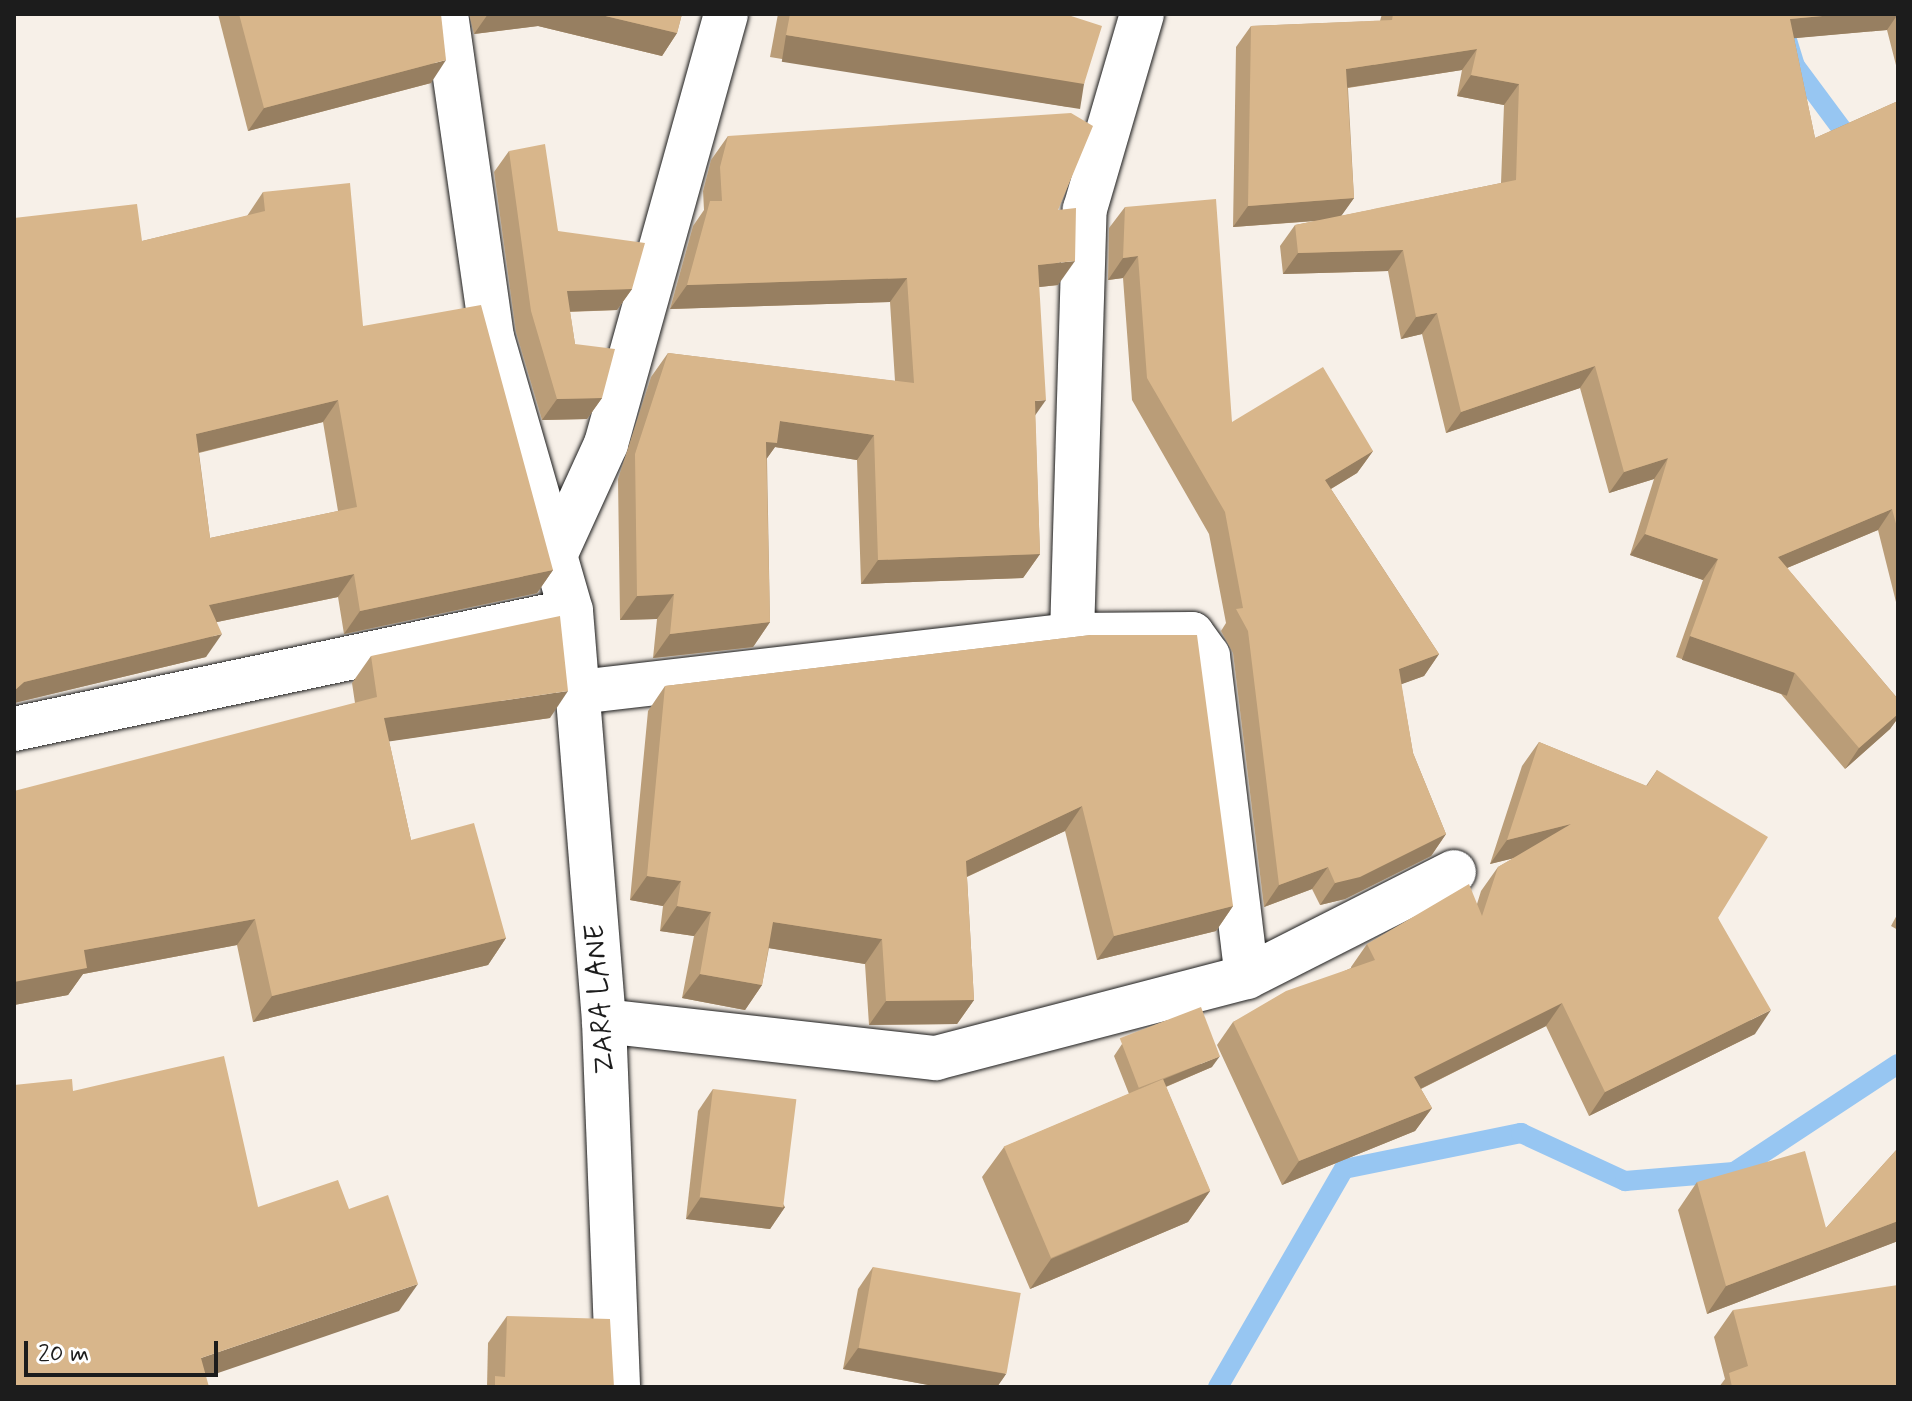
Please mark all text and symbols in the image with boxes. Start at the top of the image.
street label: ZARA LANE [579,921,623,1077]
scale bar [28,1325,222,1375]
text: 20 m [38,1339,89,1370]

